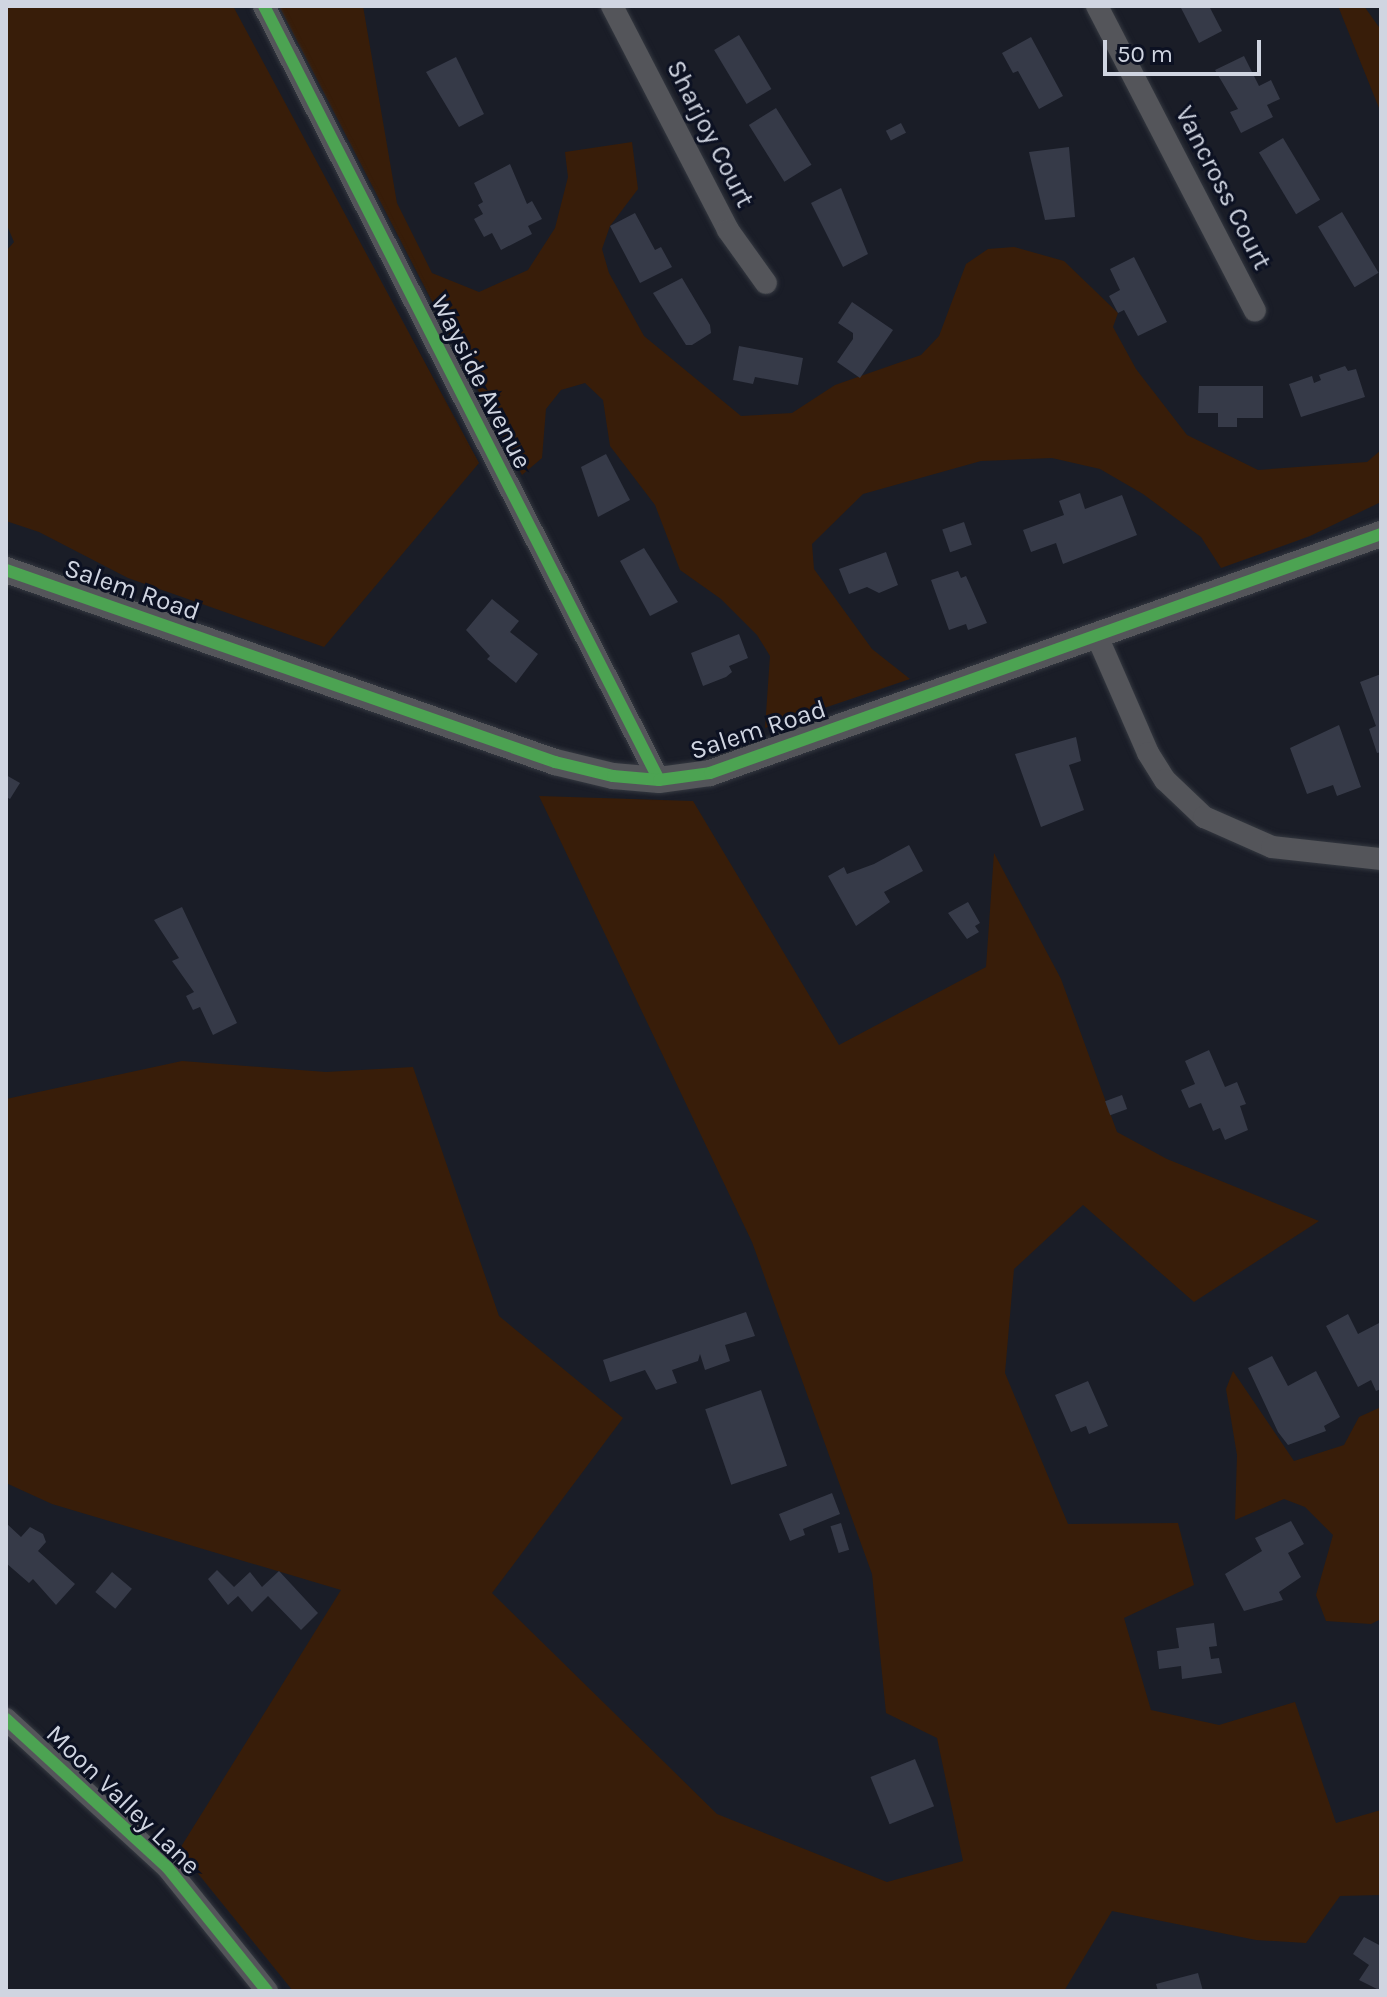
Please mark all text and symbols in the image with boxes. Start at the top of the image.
scale bar [1107,24,1265,74]
text: 50 m [1117,40,1173,68]
street label: Sharjoy Court [660,55,760,213]
street label: Vancross Court [1168,101,1278,275]
street label: Wayside Avenue [424,290,538,474]
street label: Salem Road [60,552,204,628]
street label: Salem Road [686,693,830,767]
street label: Moon Valley Lane [39,1719,207,1881]

